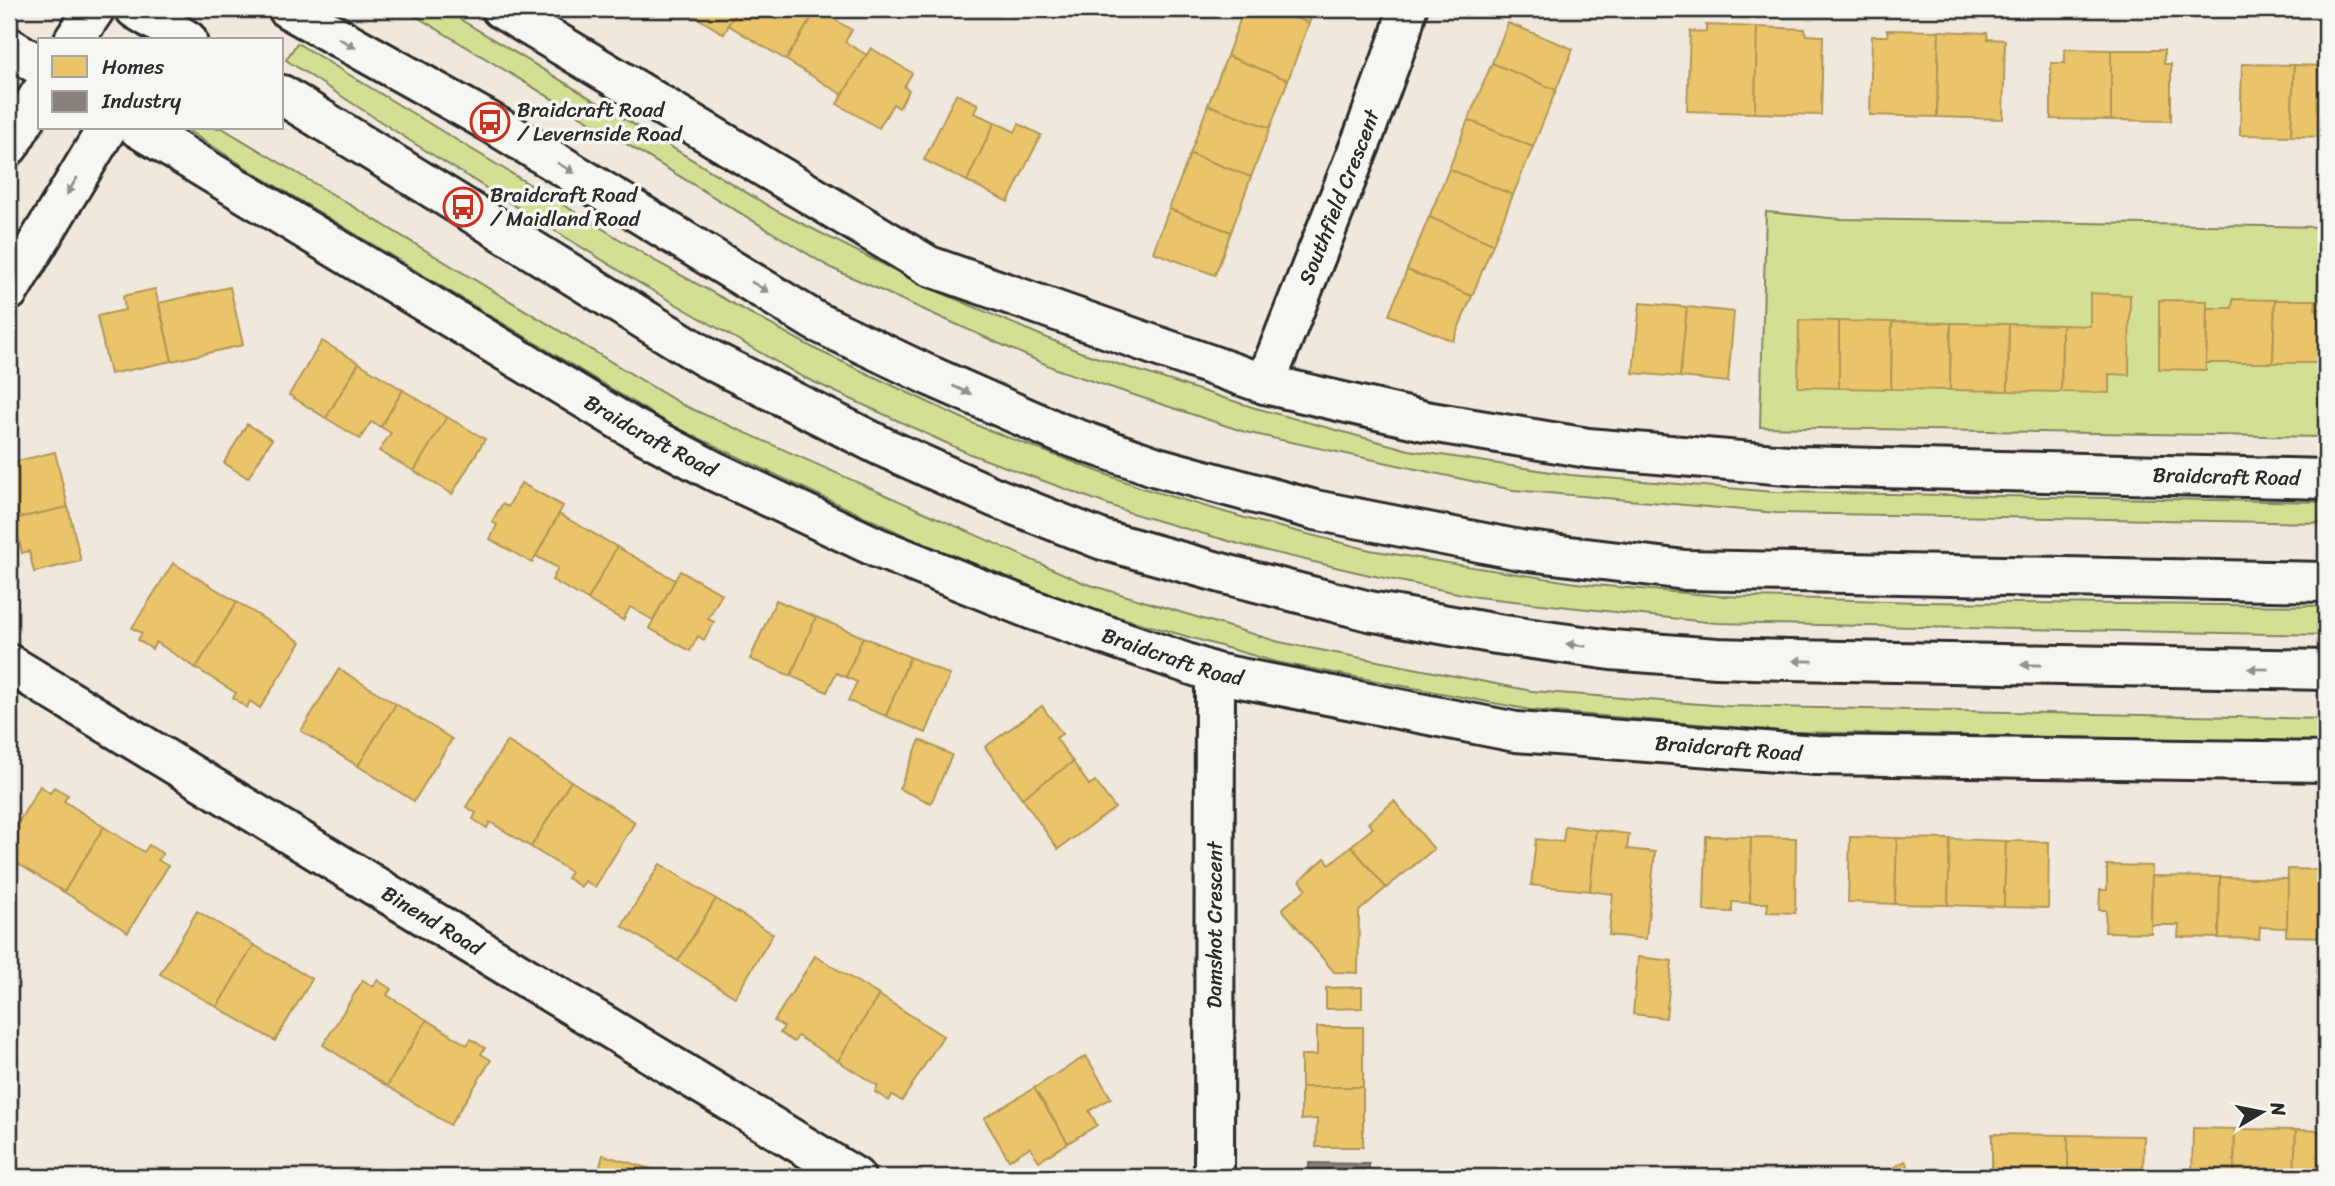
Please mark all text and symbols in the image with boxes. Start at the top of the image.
one-way arrow [338,37,357,49]
legend [38,38,284,130]
text: Homes [102,48,164,86]
text: Industry [101,82,181,120]
place label: Braidcraft Road / Levernside Road [517,91,684,153]
bus stop icon: Braidcraft Road / Levernside Road [469,101,511,143]
street label: Southfield Crescent [1287,103,1391,291]
one-way arrow [556,162,575,175]
place label: Braidcraft Road / Maidland Road [490,176,642,238]
one-way arrow [66,177,78,196]
bus stop icon: Braidcraft Road / Maidland Road [442,186,484,228]
one-way arrow [750,281,769,293]
street label: Braidcraft Road [577,384,726,489]
one-way arrow [952,385,973,396]
street label: Braidcraft Road [2152,456,2302,497]
street label: Braidcraft Road [1096,616,1248,697]
one-way arrow [1565,639,1587,650]
one-way arrow [1792,655,1814,666]
one-way arrow [2019,659,2041,670]
one-way arrow [2247,663,2269,674]
street label: Braidcraft Road [1654,724,1805,773]
street label: Damshot Crescent [1195,840,1234,1008]
street label: Binend Road [374,875,492,967]
north arrow [2226,1078,2296,1148]
text: N [2261,1099,2296,1119]

